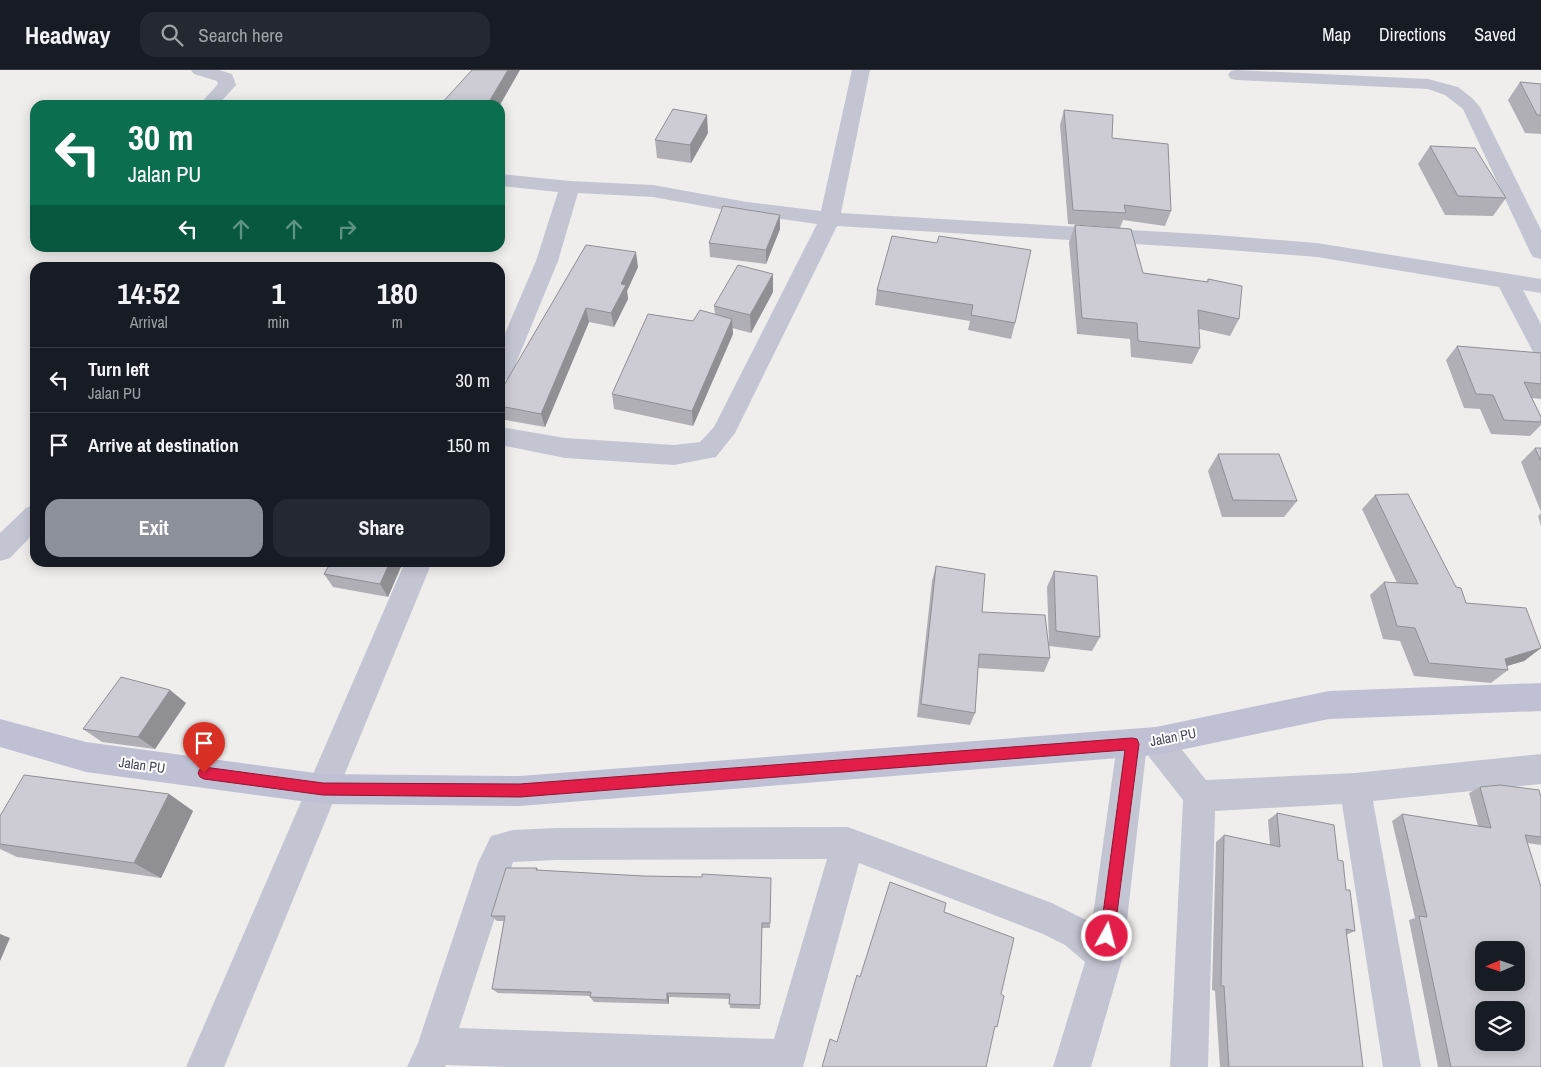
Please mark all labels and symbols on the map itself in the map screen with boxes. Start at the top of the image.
pin [183,722,225,773]
street label: Jalan PU [1148,724,1198,750]
street label: Jalan PU [118,753,166,777]
position arrow [1080,909,1132,961]
north arrow [1475,941,1525,991]

